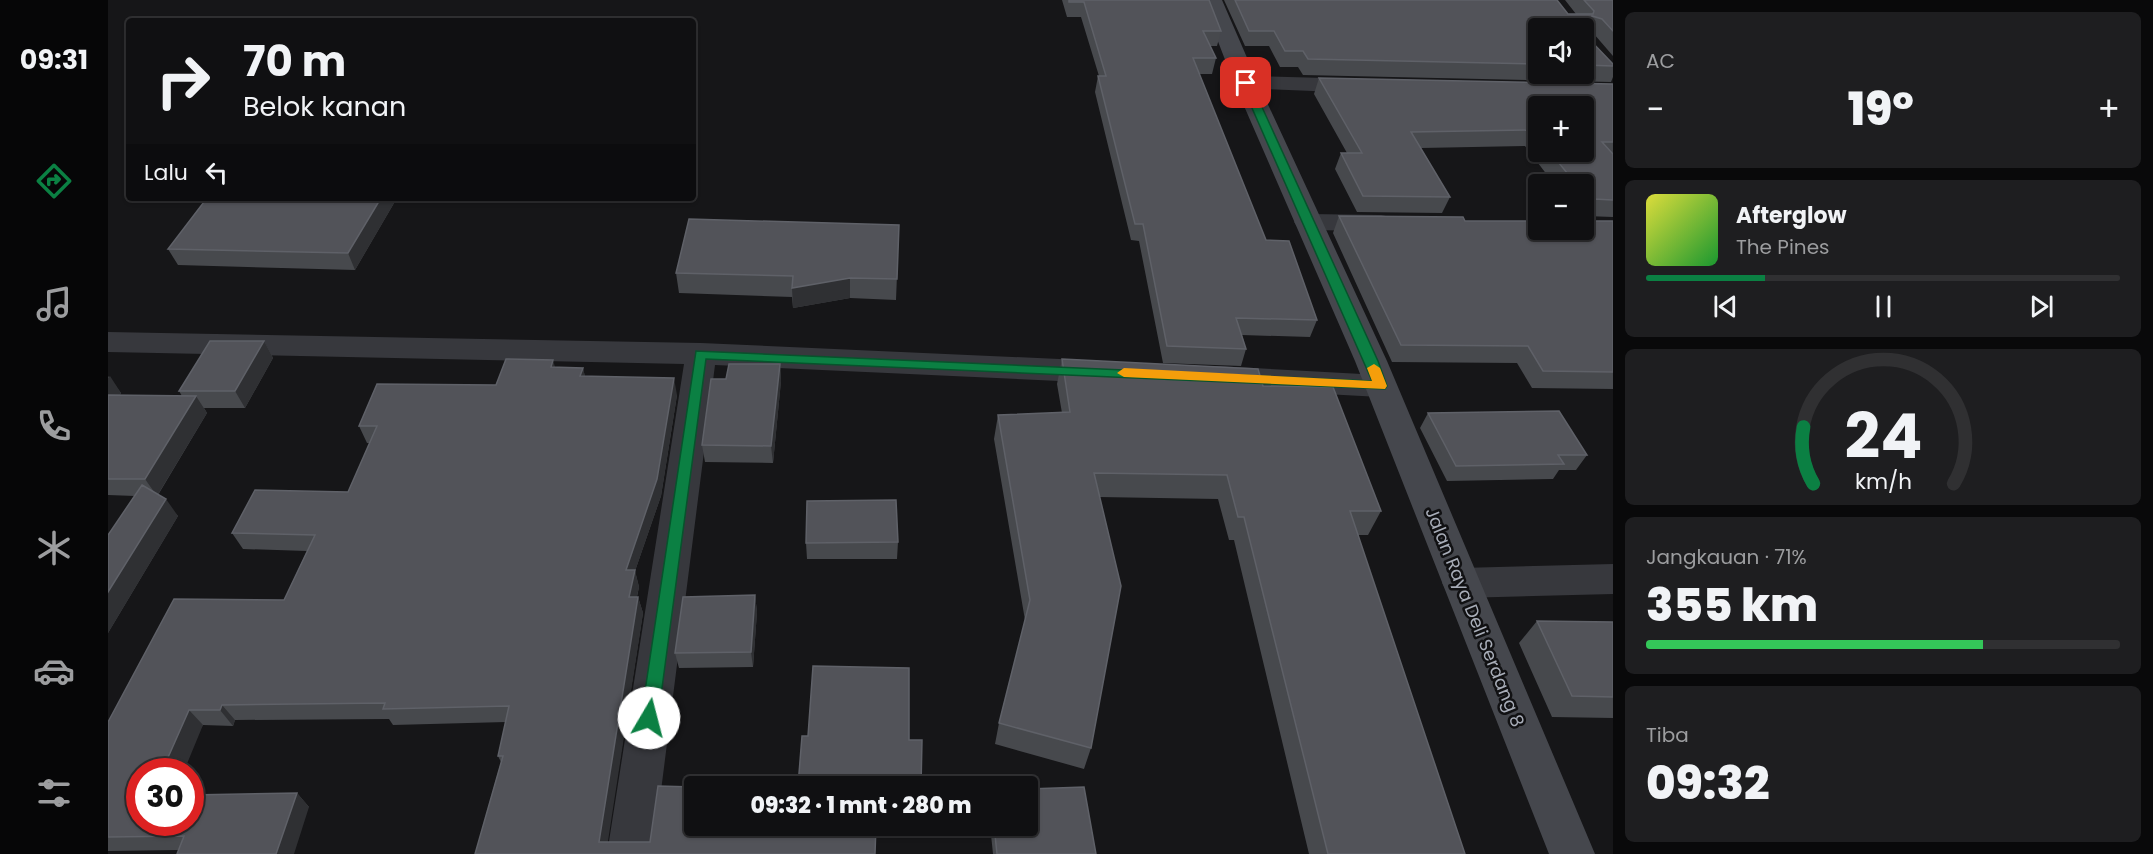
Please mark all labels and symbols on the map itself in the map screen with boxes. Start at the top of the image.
pin [1220,57,1271,108]
street label: Jalan Raya Deli Serdang 8 [1419,503,1531,731]
position arrow [617,686,681,750]
speed limit sign: 30 [126,758,204,836]

